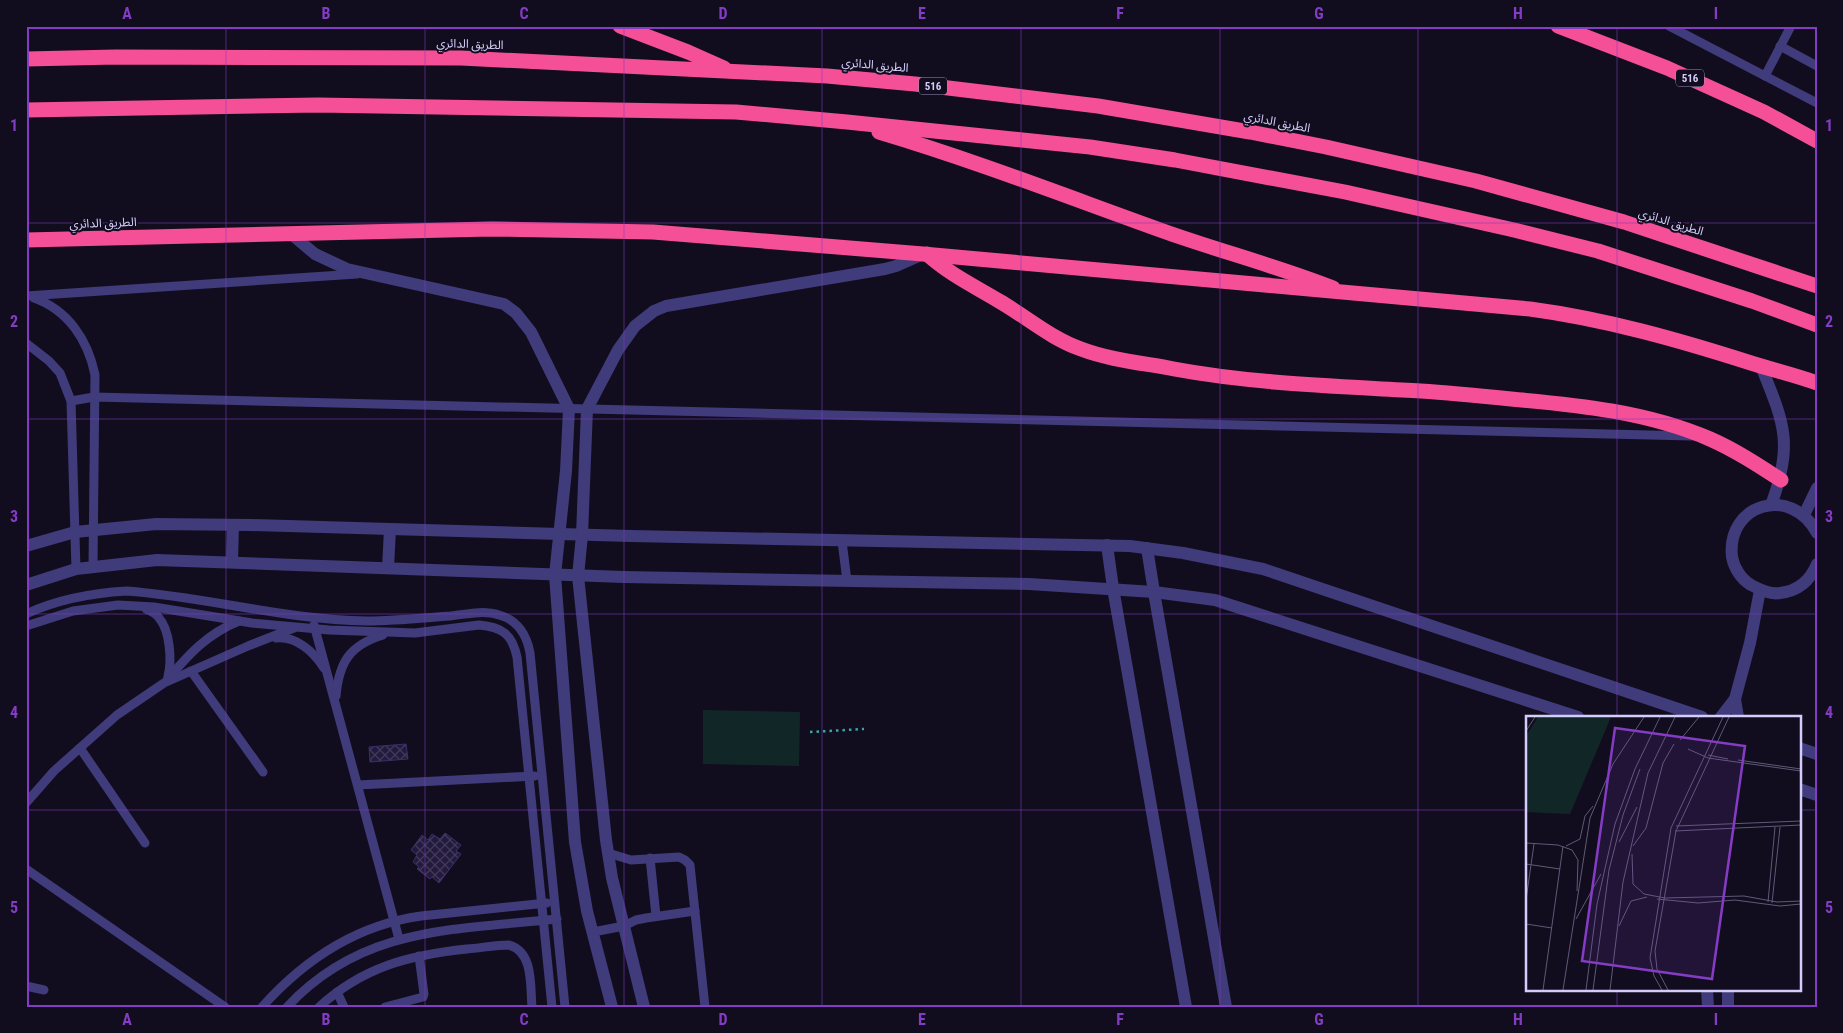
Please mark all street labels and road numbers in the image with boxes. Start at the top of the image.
street label: الطريق الدائري [436,36,504,55]
street label: الطريق الدائري [841,55,909,78]
road number: 516 [1676,70,1704,86]
road number: 516 [919,78,947,94]
street label: الطريق الدائري [1242,109,1311,138]
street label: الطريق الدائري [1636,205,1705,241]
street label: الطريق الدائري [69,215,137,234]

